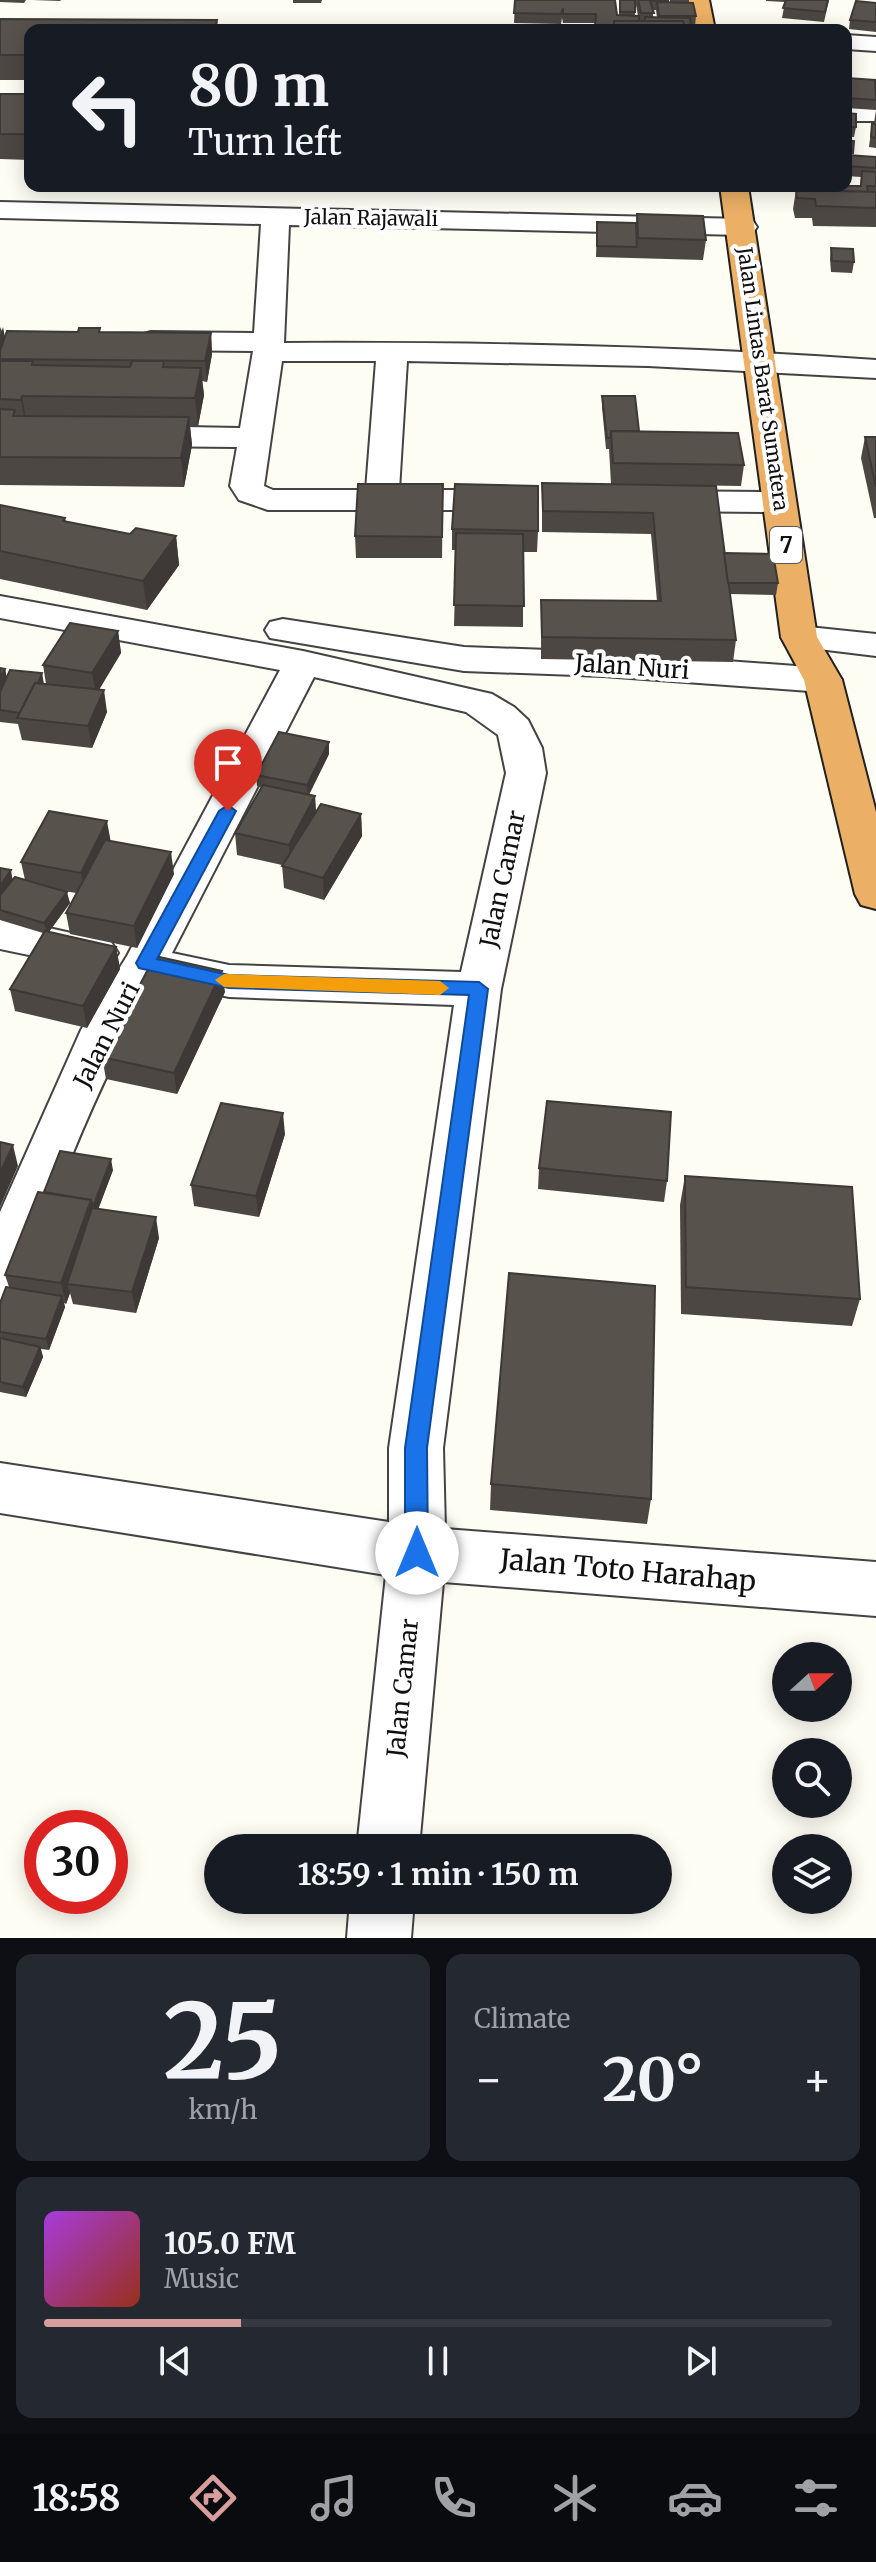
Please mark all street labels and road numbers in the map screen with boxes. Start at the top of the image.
street label: Jalan Rajawali [303,204,438,231]
street label: Jalan Lintas Barat Sumatera [732,245,794,513]
road number: 7 [770,527,802,563]
street label: Jalan Nuri [573,647,691,686]
street label: Jalan Camar [473,807,532,951]
street label: Jalan Nuri [66,976,147,1094]
street label: Jalan Toto Harahap [498,1541,757,1599]
street label: Jalan Camar [380,1617,425,1760]

